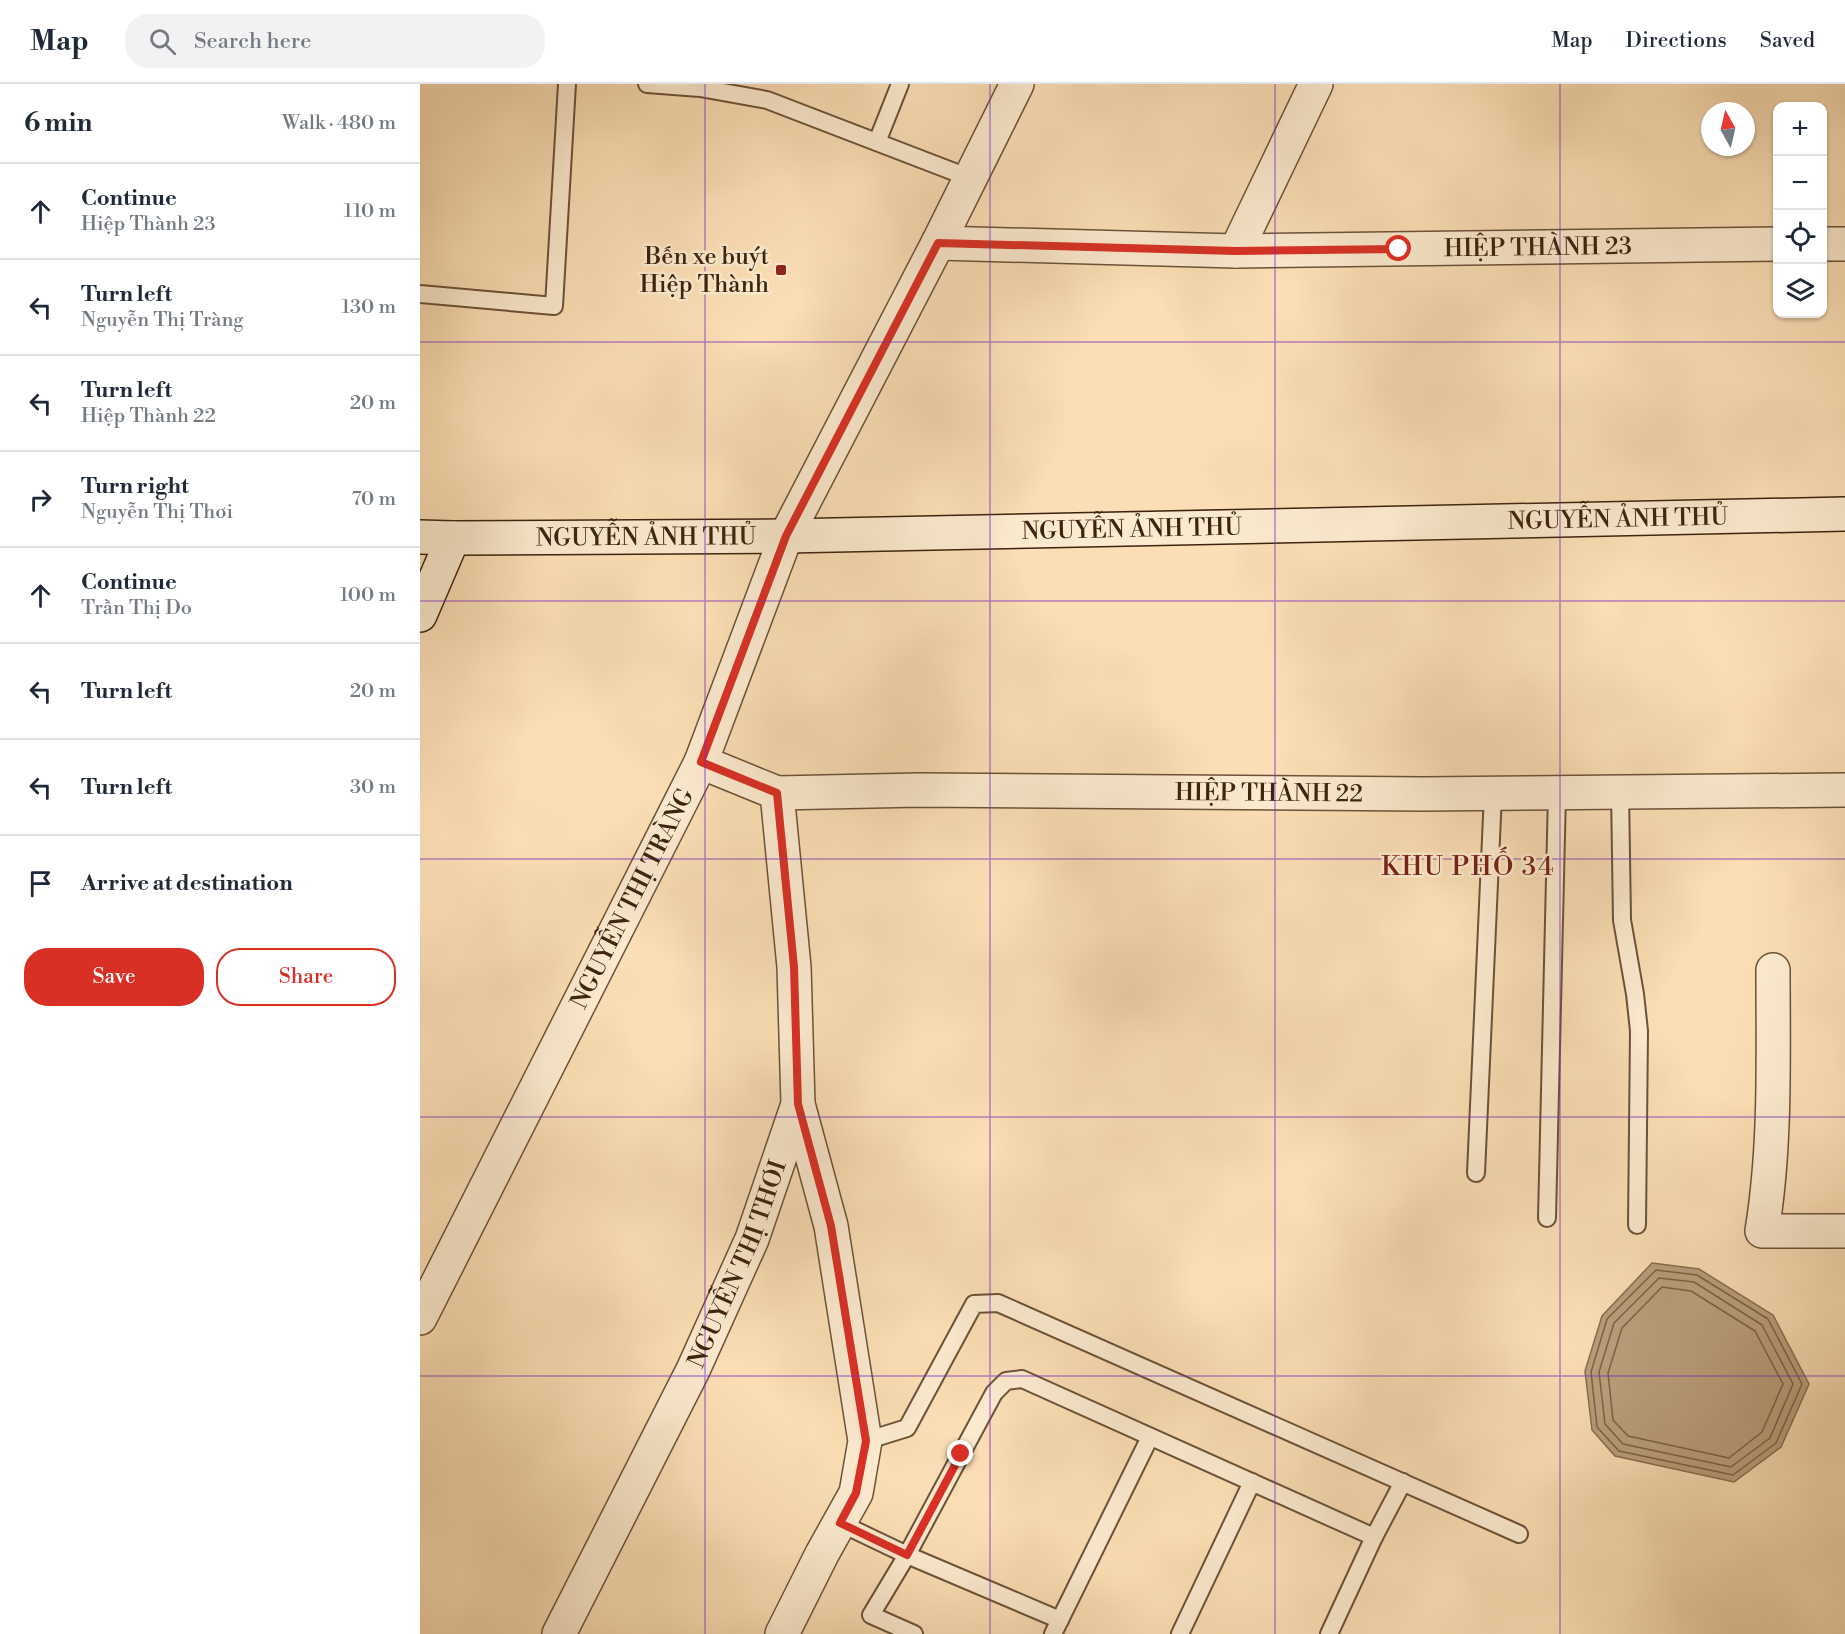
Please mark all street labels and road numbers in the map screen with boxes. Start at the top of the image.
street label: HIỆP THÀNH 23 [1444,232,1632,264]
street label: NGUYỄN ẢNH THỦ [1507,500,1729,537]
street label: NGUYỄN ẢNH THỦ [1021,510,1243,547]
street label: NGUYỄN ẢNH THỦ [536,518,757,554]
street label: HIỆP THÀNH 22 [1175,777,1363,810]
street label: NGUYỄN THỊ TRÀNG [565,783,701,1014]
street label: NGUYỄN THỊ THƠI [682,1156,794,1373]

